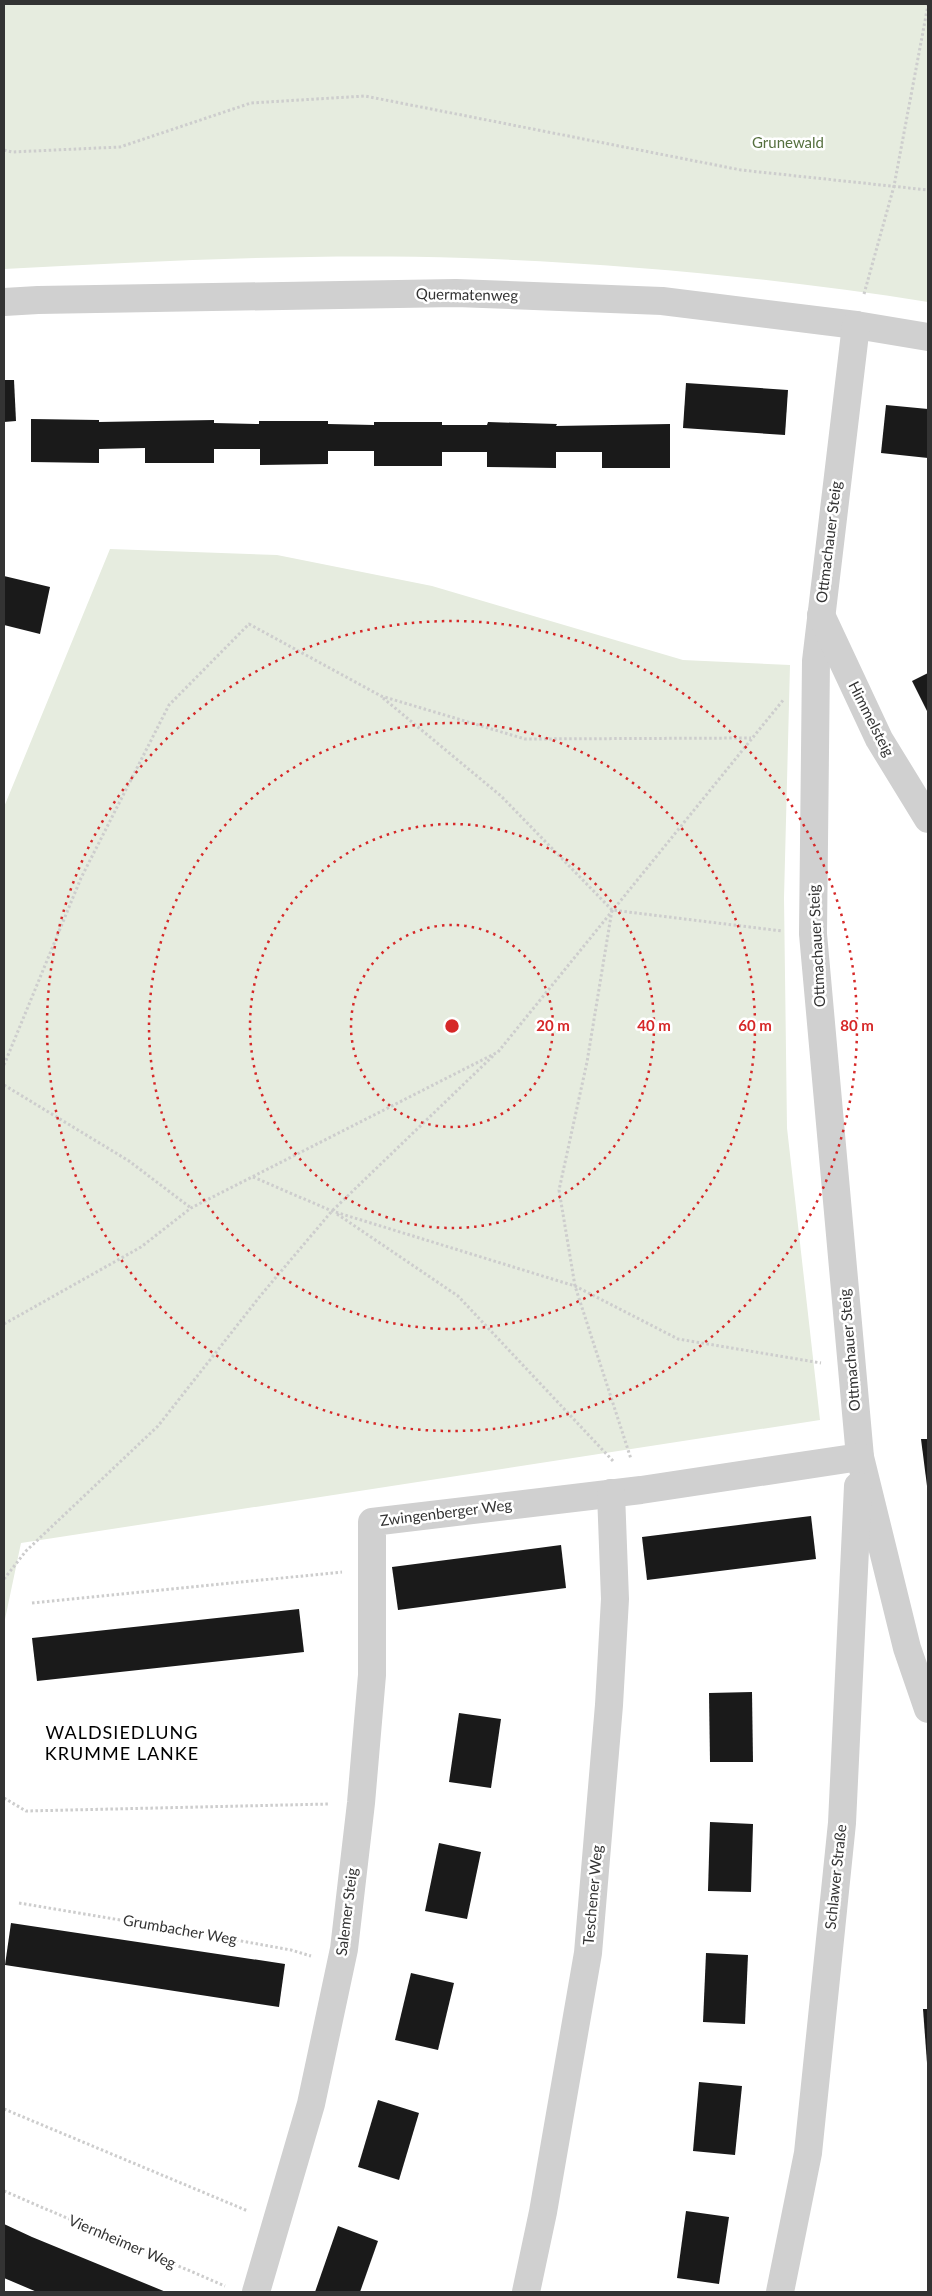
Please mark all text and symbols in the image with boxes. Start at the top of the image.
park label: Grunewald [752,133,824,151]
street label: Quermatenweg [416,284,519,304]
street label: Ottmachauer Steig [812,480,844,604]
street label: Himmelsteig [845,678,899,759]
street label: Ottmachauer Steig [804,884,828,1008]
text: 20 m [536,1016,570,1034]
text: 40 m [637,1016,671,1034]
text: 60 m [738,1016,772,1034]
text: 80 m [840,1016,874,1034]
centre of rings [443,1017,461,1035]
street label: Ottmachauer Steig [835,1288,863,1412]
street label: Zwingenberger Weg [379,1495,513,1529]
district label: WALDSIEDLUNG KRUMME LANKE [45,1721,199,1764]
street label: Schlawer Straße [821,1823,849,1930]
street label: Teschener Weg [579,1844,605,1946]
street label: Salemer Steig [332,1867,360,1957]
street label: Grumbacher Weg [122,1910,239,1948]
street label: Viernheimer Weg [66,2210,179,2272]

